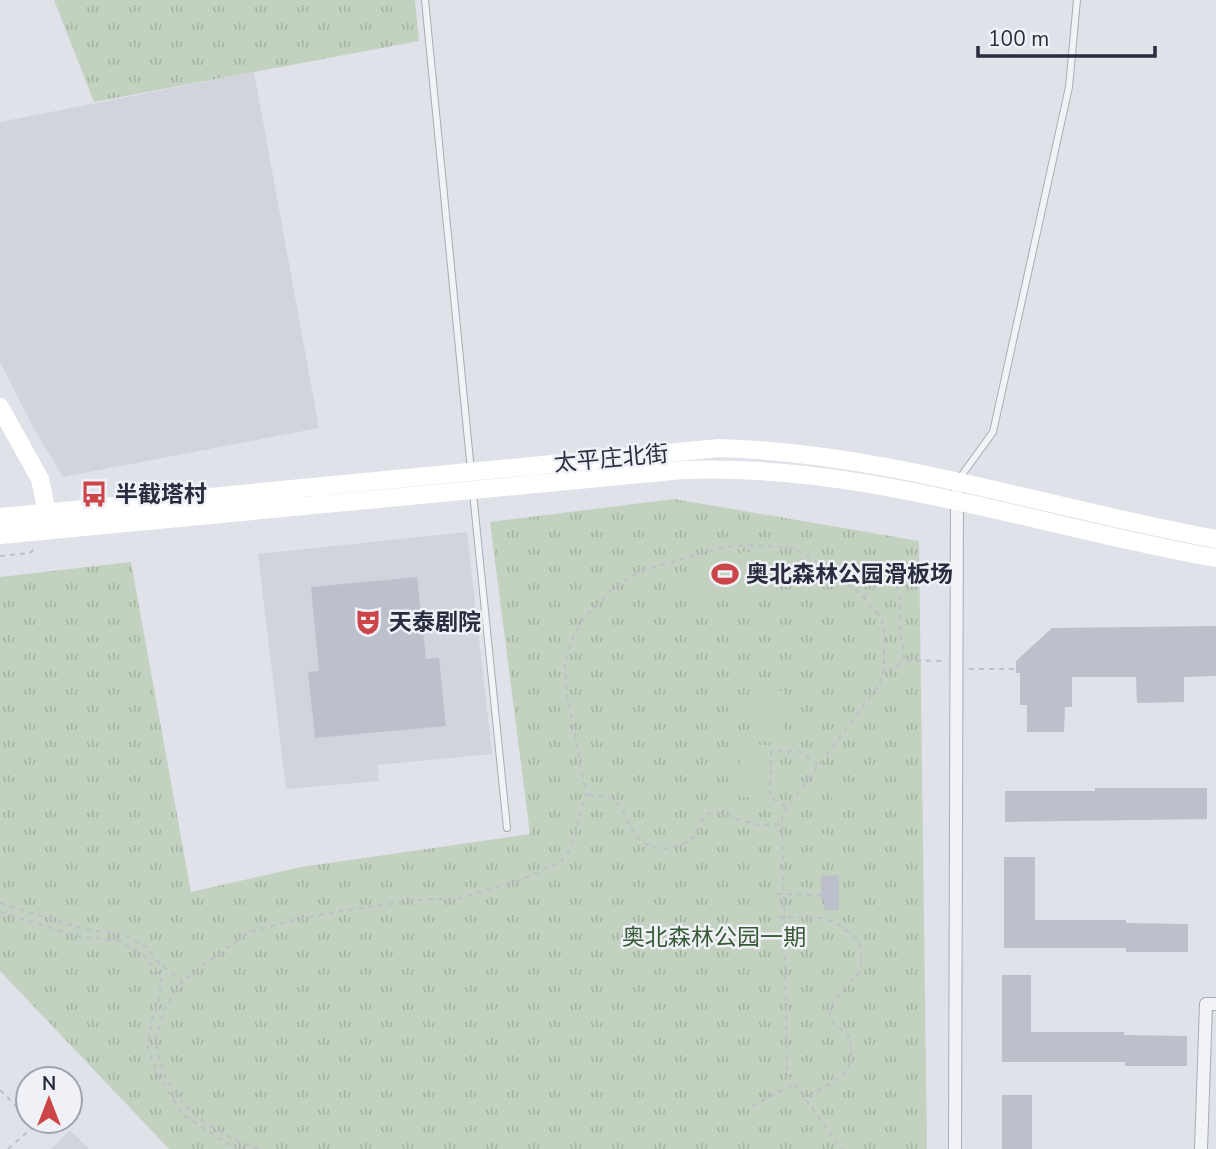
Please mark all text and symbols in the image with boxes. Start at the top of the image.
scale bar [978,14,1155,58]
text: 100 m [988,25,1049,53]
street label: 太平庄北街 [552,438,670,479]
bus stop icon: 半截塔村 [79,479,109,509]
place label: 半截塔村 [115,479,207,510]
sports icon: 奥北森林公园滑板场 [710,559,740,589]
place label: 奥北森林公园滑板场 [746,559,953,590]
theatre icon: 天泰剧院 [353,607,383,637]
place label: 天泰剧院 [389,607,481,638]
park label: 奥北森林公园一期 [622,922,806,953]
north arrow [14,1065,84,1135]
text: N [42,1071,56,1097]

